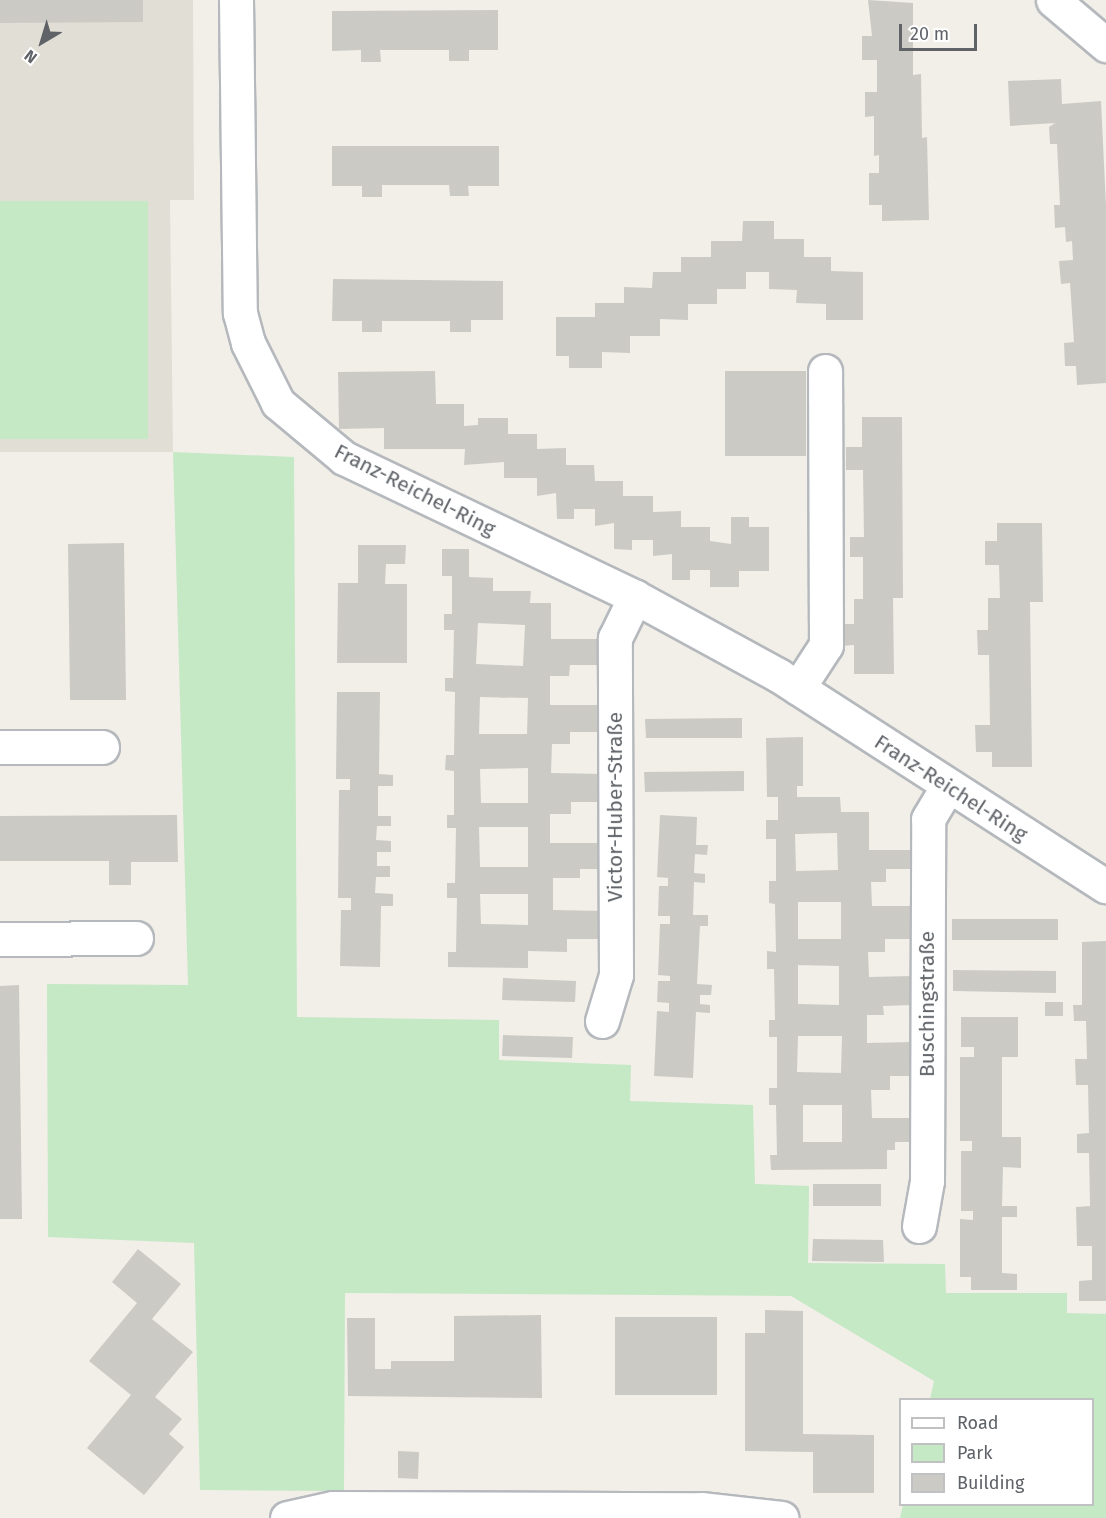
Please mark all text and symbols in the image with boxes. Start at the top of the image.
north arrow [12,12,72,72]
scale bar [902,12,980,50]
text: 20 m [910,23,949,45]
text: N [21,46,41,67]
street label: Franz-Reichel-Ring [330,439,500,541]
street label: Victor-Huber-Straße [602,712,628,902]
street label: Franz-Reichel-Ring [870,729,1032,847]
street label: Buschingstraße [914,931,940,1077]
legend [899,1398,1094,1506]
text: Road [957,1412,999,1434]
text: Park [957,1442,992,1464]
text: Building [957,1472,1024,1494]

